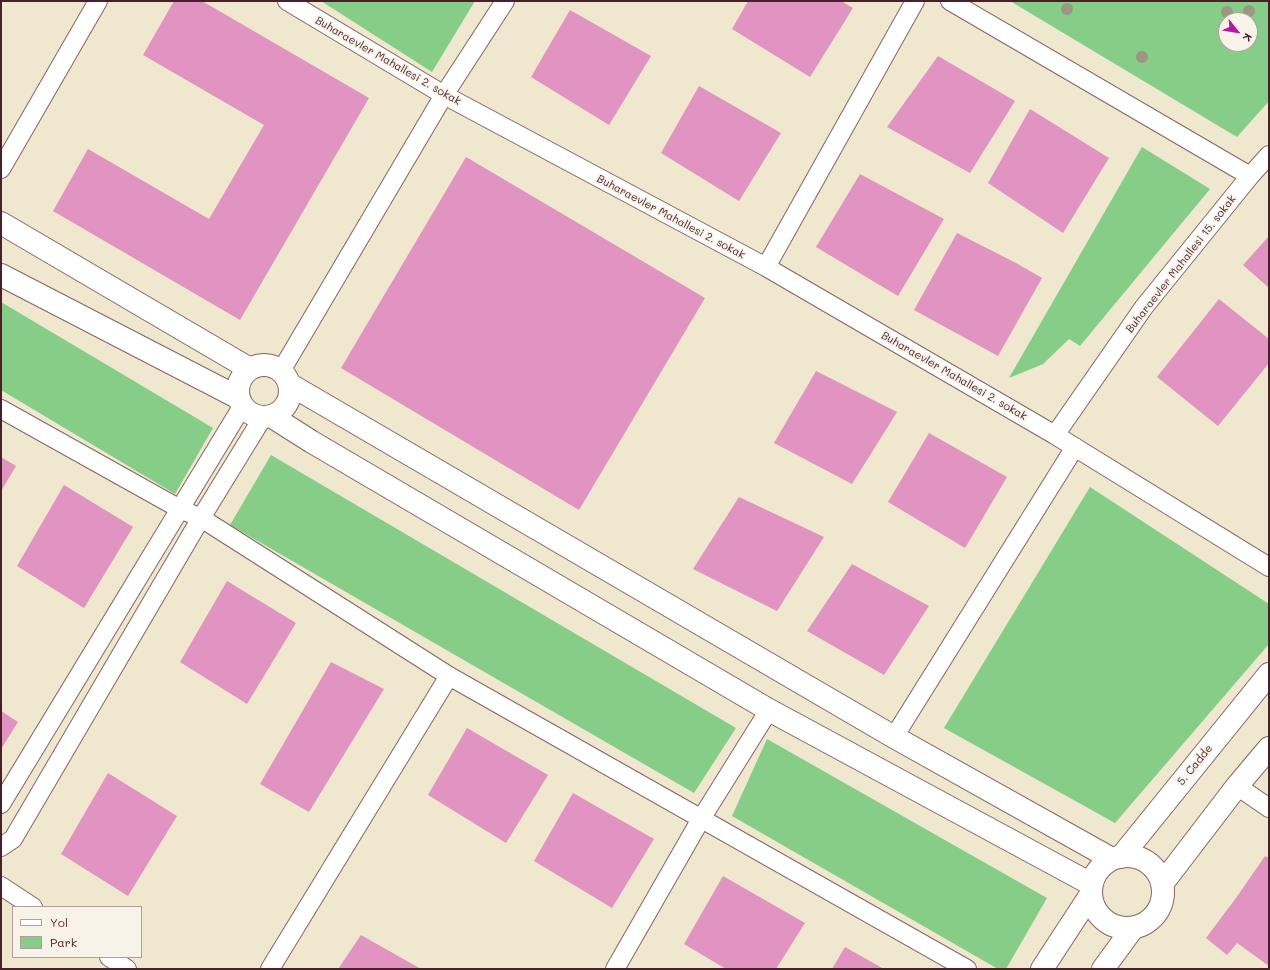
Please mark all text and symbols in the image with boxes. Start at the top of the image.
north arrow [1218,12,1258,52]
street label: Buharaevler Mahallesi 2. sokak [313,14,463,108]
text: K [1240,31,1256,45]
street label: Buharaevler Mahallesi 2. sokak [595,172,747,262]
street label: Buharaevler Mahallesi 15. sokak [1123,192,1239,336]
street label: Buharaevler Mahallesi 2. sokak [879,329,1029,423]
street label: 5. Cadde [1175,742,1215,788]
legend [12,906,142,958]
text: Yol [50,914,68,930]
text: Park [50,934,77,950]

